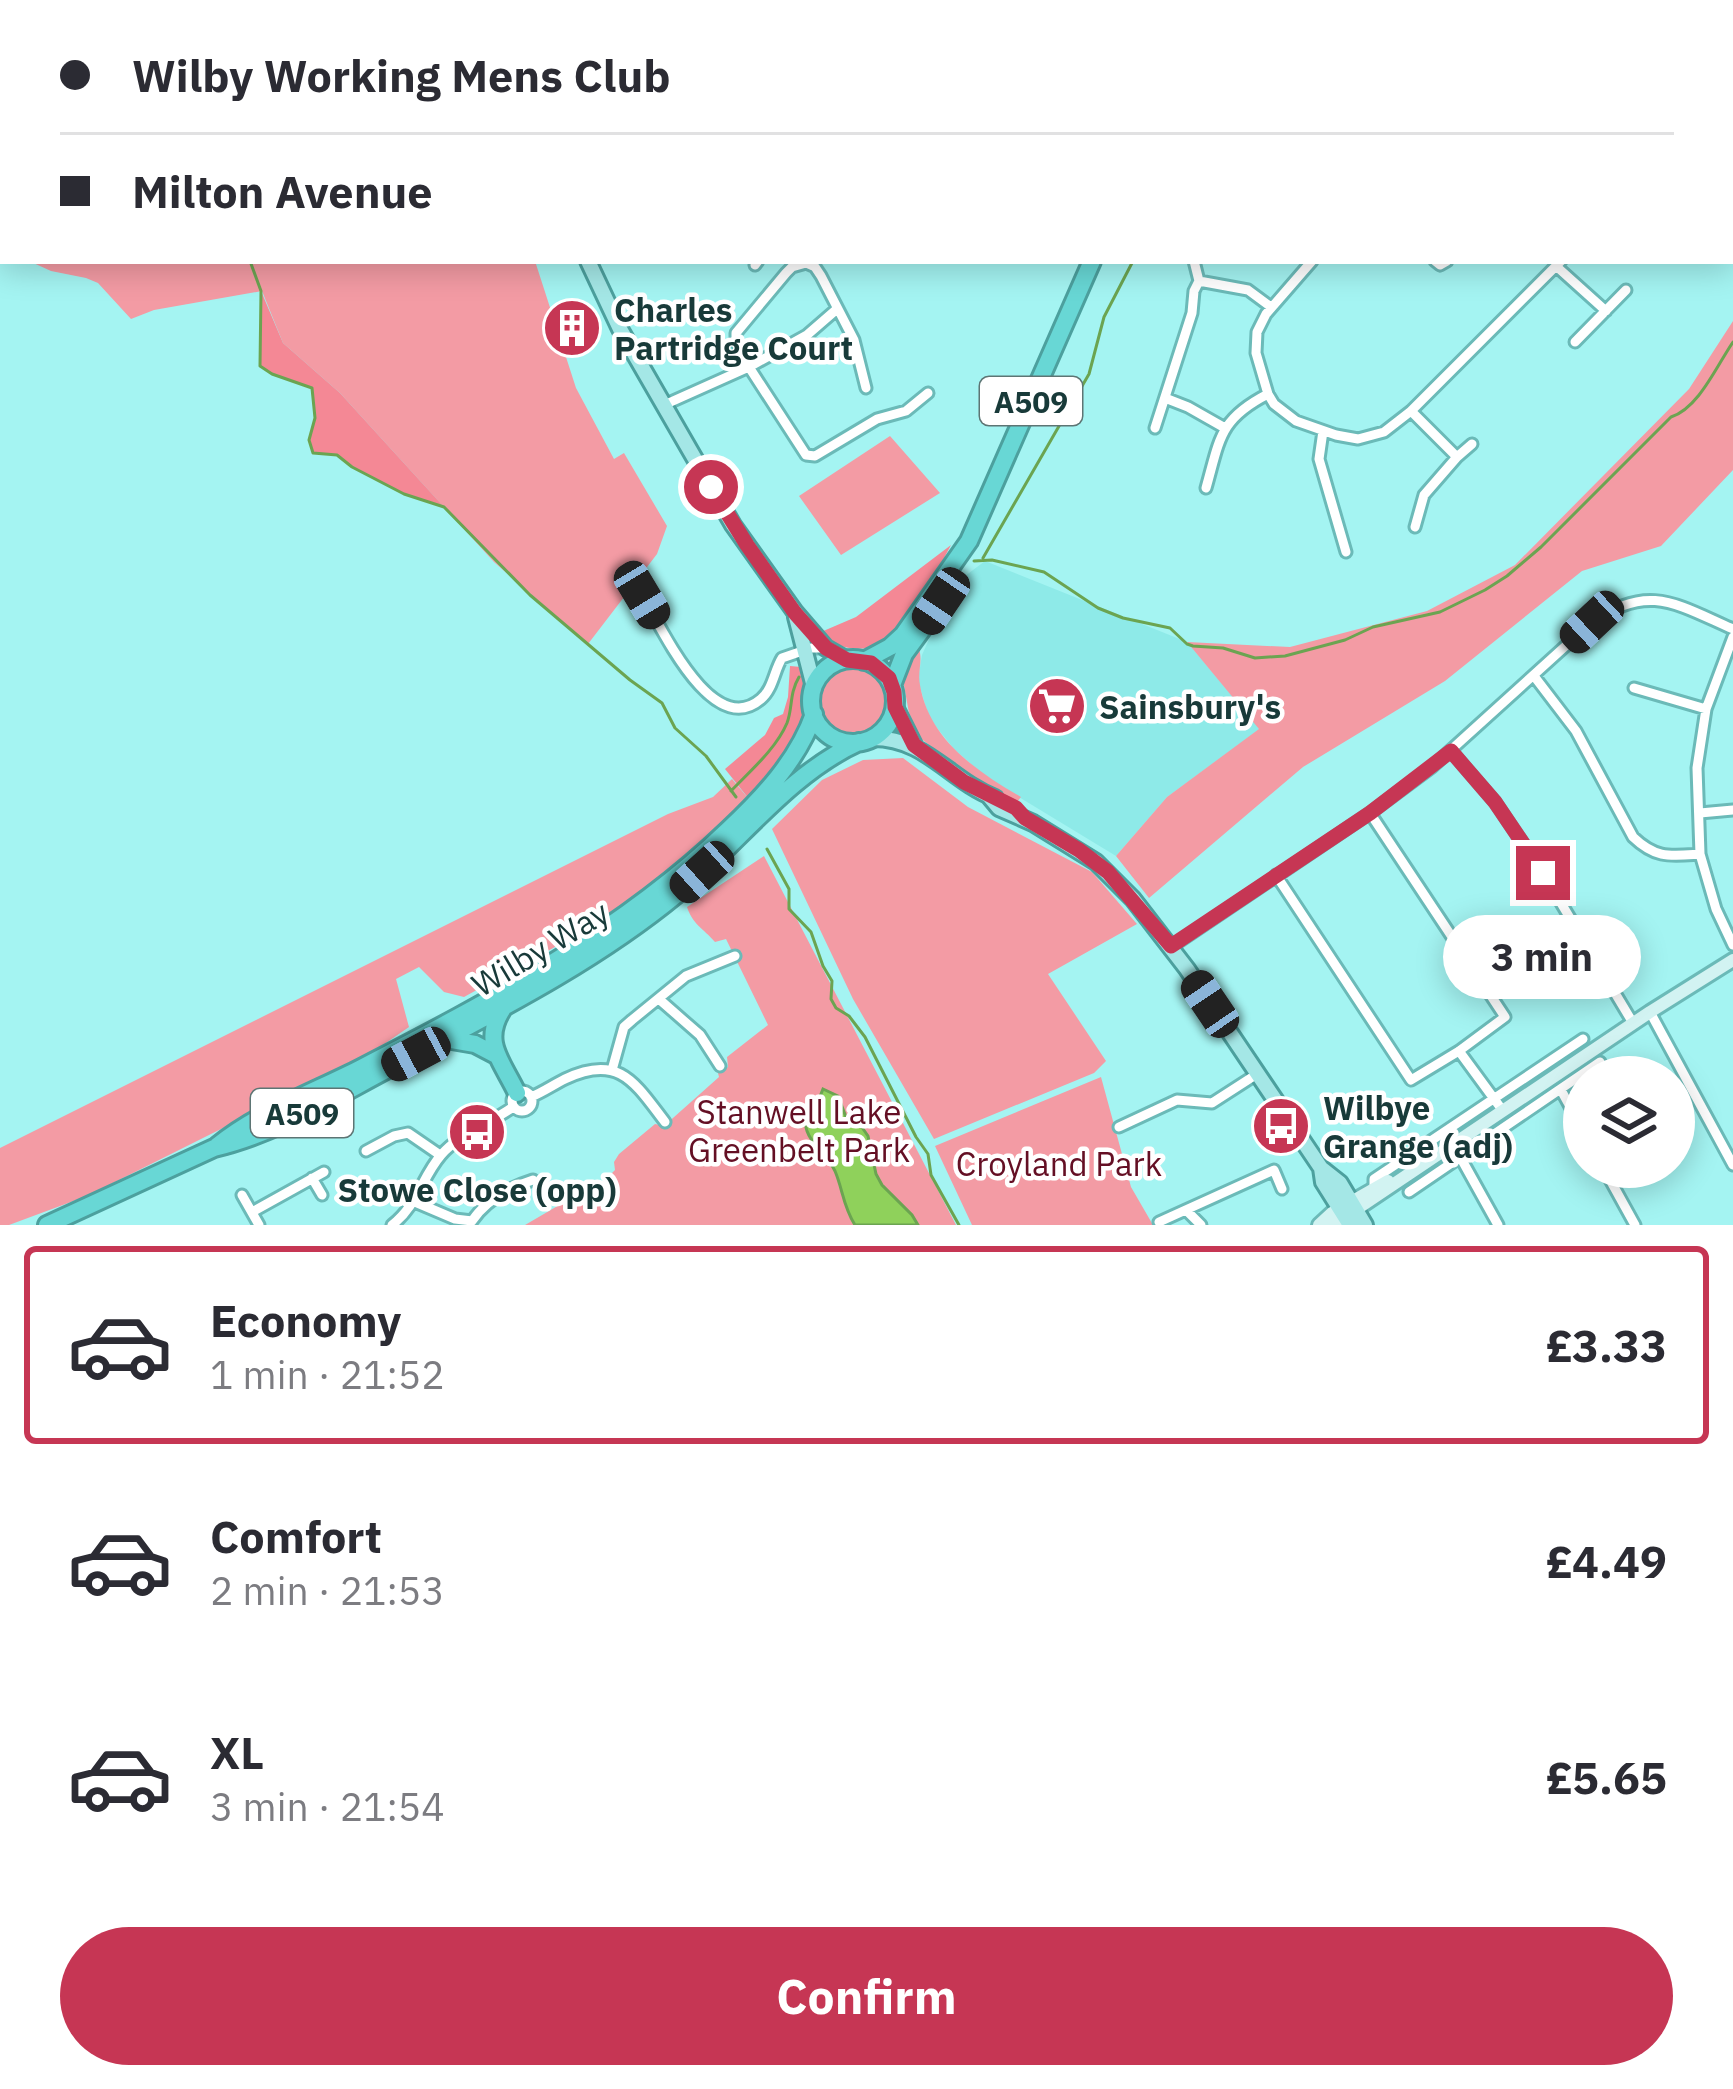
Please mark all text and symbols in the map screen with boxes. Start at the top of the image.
text: Wilby Working Mens Club [132,46,671,104]
text: Milton Avenue [132,162,433,220]
place label: Charles Partridge Court [614,288,853,369]
building icon: Charles Partridge Court [541,297,603,359]
road number: A509 [980,377,1082,425]
route start [684,460,738,514]
car [608,555,676,635]
car [906,561,976,641]
car [1553,584,1631,660]
supermarket icon: Sainsbury's [1026,675,1088,737]
place label: Sainsbury's [1099,685,1281,728]
car [663,835,741,909]
route end [1516,846,1570,900]
street label: Wilby Way [463,890,617,1006]
callout: 3 min [1444,915,1642,999]
text: 3 min [1491,931,1593,982]
car [1175,964,1245,1044]
car [376,1021,456,1087]
map controls [1563,1056,1695,1188]
button: layers [1563,1056,1695,1188]
place label: Wilbye Grange (adj) [1323,1086,1513,1167]
road number: A509 [251,1089,353,1137]
park label: Stanwell Lake Greenbelt Park [688,1090,910,1171]
bus stop icon: Wilbye Grange (adj) [1250,1095,1312,1157]
bus stop icon: Stowe Close (opp) [446,1101,508,1163]
park label: Croyland Park [956,1142,1162,1185]
place label: Stowe Close (opp) [337,1168,617,1211]
icon: car [66,1291,174,1399]
text: Economy [210,1291,401,1349]
text: £3.33 [1546,1316,1667,1374]
text: 1 min · 21:52 [210,1349,445,1400]
icon: car [66,1507,174,1615]
text: Comfort [210,1507,382,1565]
text: £4.49 [1546,1532,1667,1590]
text: 2 min · 21:53 [210,1565,445,1616]
icon: car [66,1723,174,1831]
text: XL [210,1723,264,1781]
text: £5.65 [1546,1748,1667,1806]
text: 3 min · 21:54 [210,1781,445,1832]
button: Confirm [60,1927,1673,2065]

